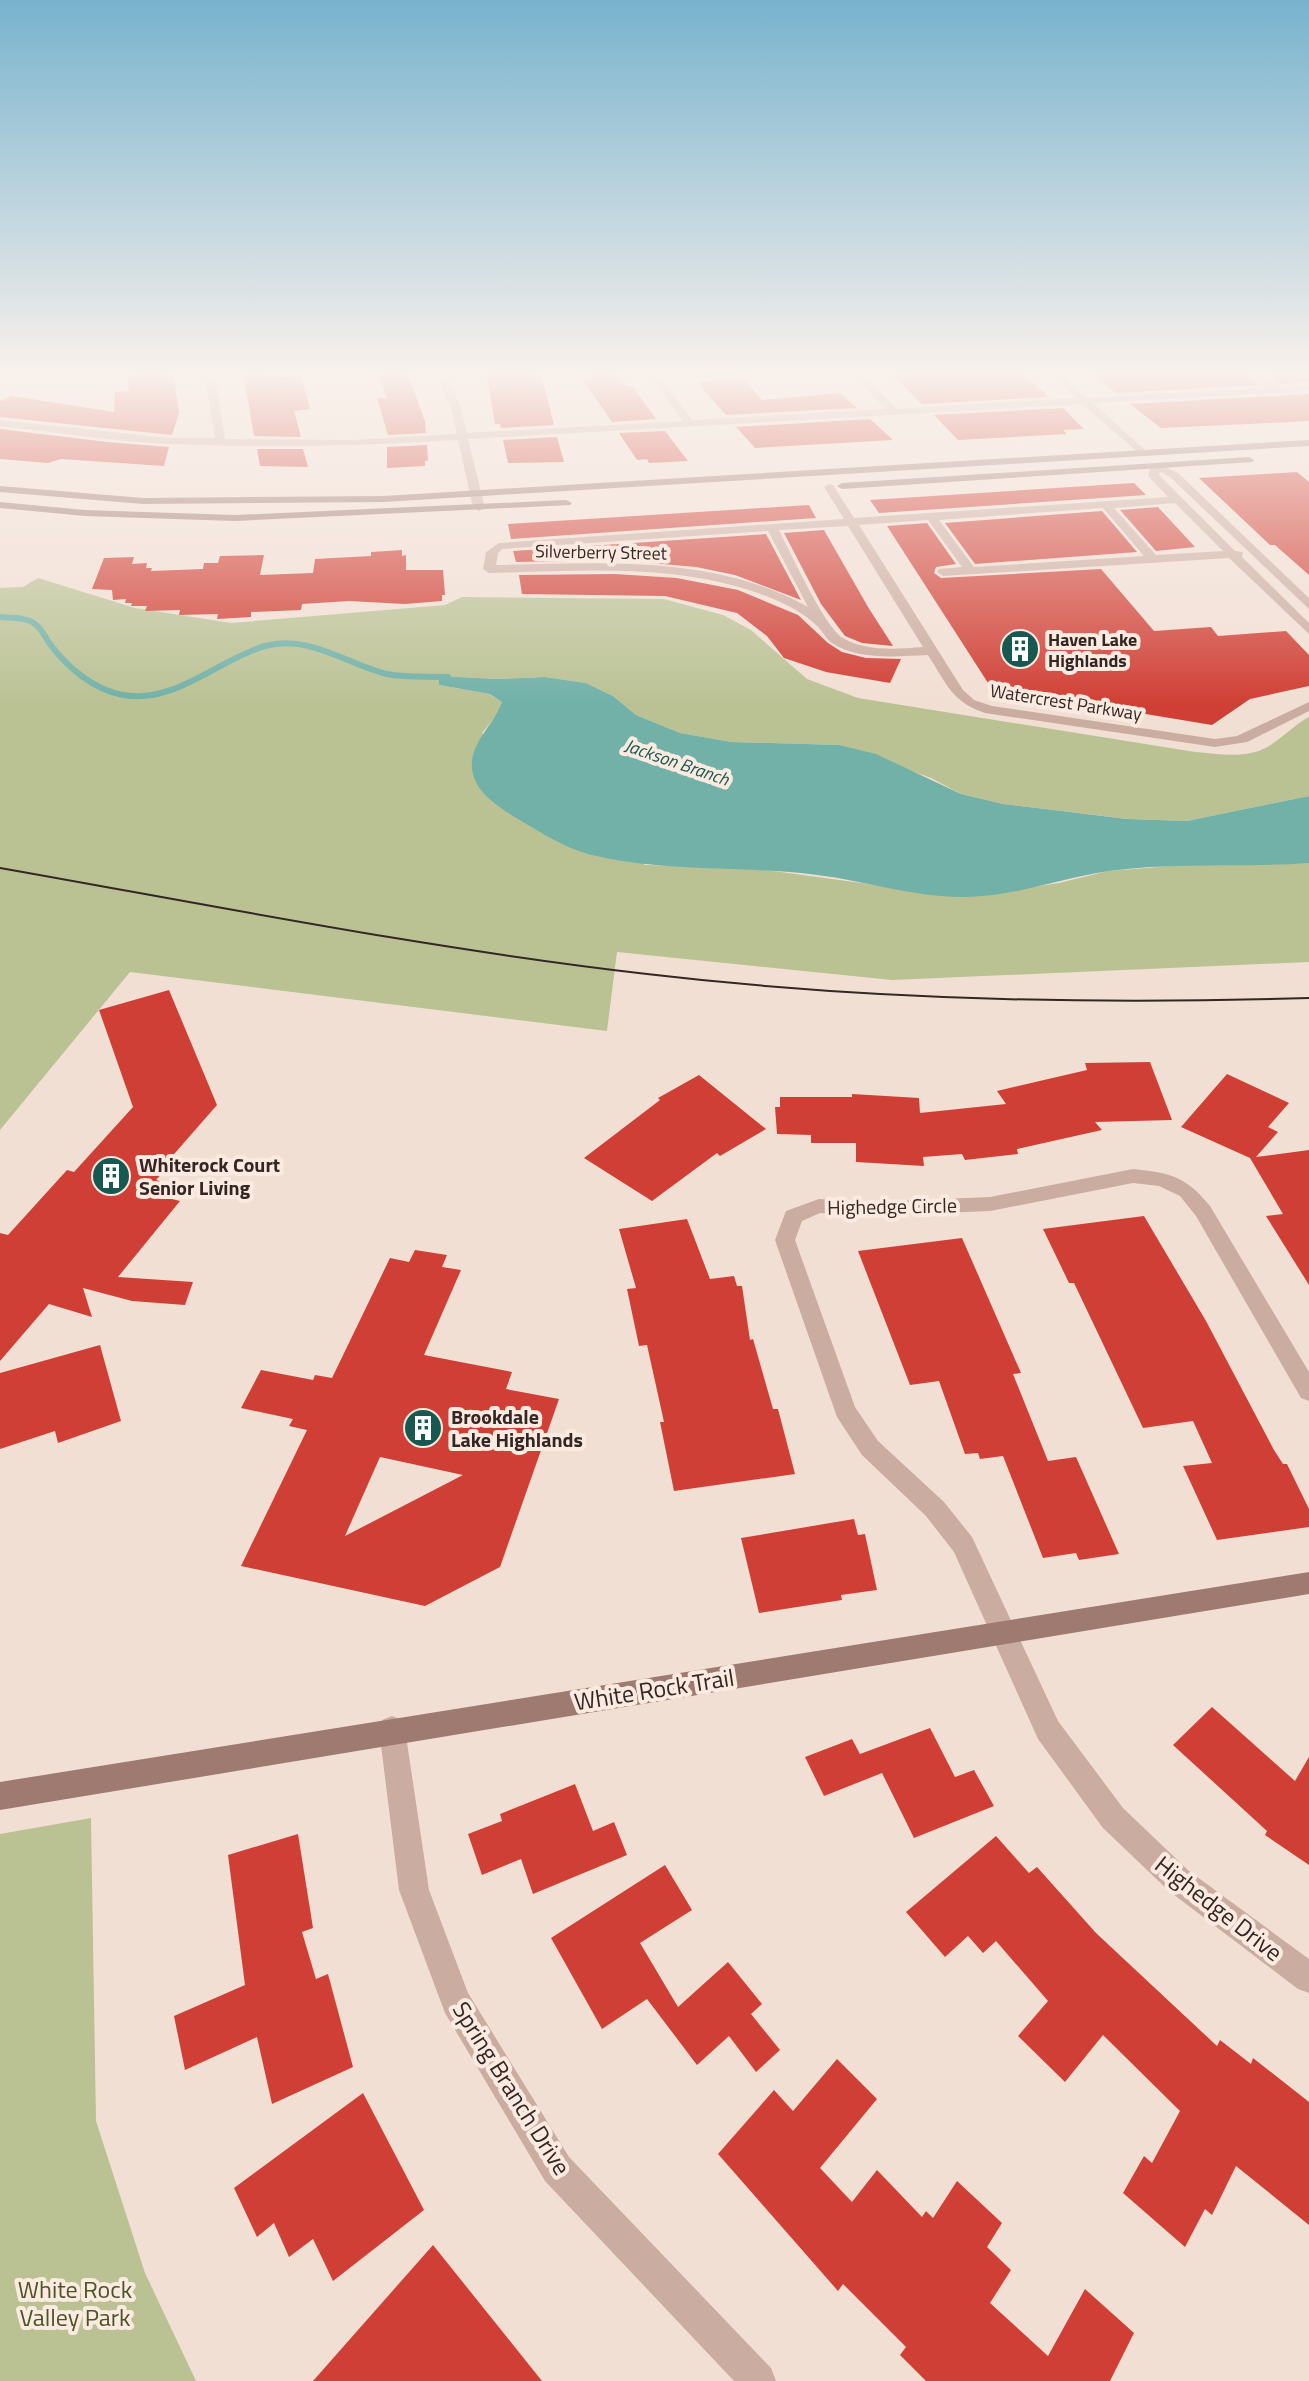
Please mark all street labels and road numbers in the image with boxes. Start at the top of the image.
street label: Silverberry Street [535,537,668,567]
street label: Watercrest Parkway [988,677,1144,727]
street label: Highedge Circle [827,1189,957,1223]
street label: White Rock Trail [571,1659,737,1719]
street label: Highedge Drive [1147,1846,1291,1970]
street label: Spring Branch Drive [444,1994,580,2182]

